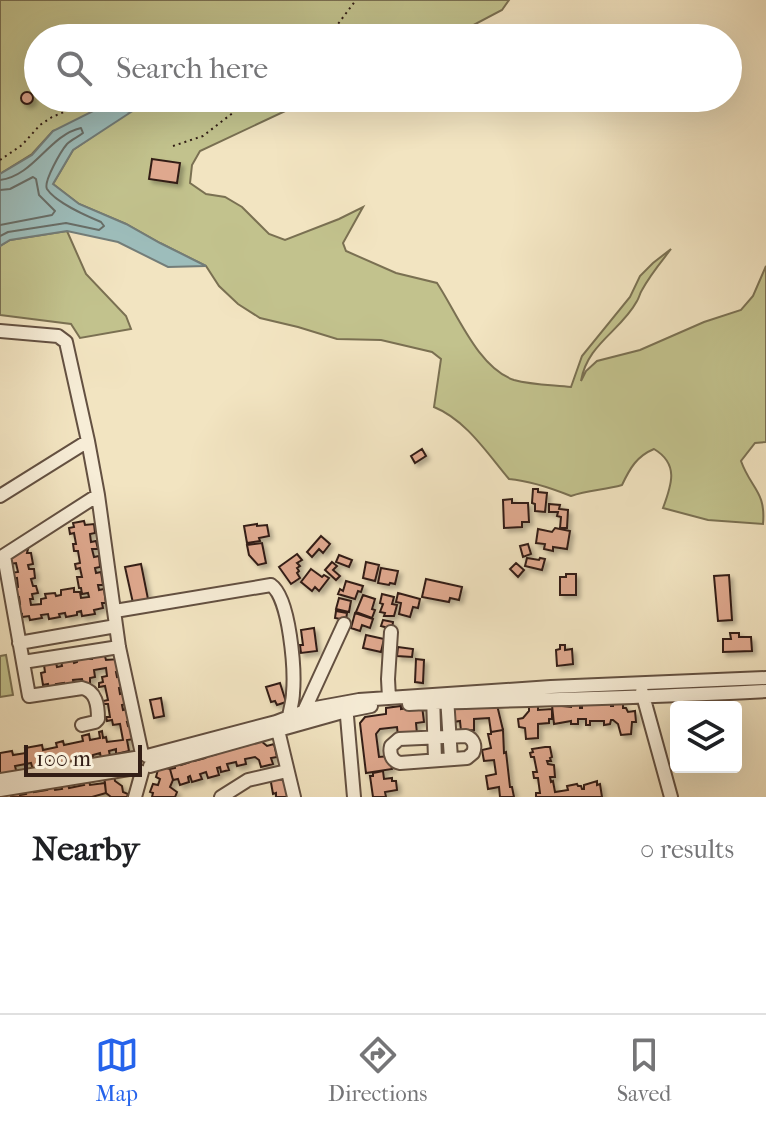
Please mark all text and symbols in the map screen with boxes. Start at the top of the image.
search box [24,24,742,112]
icon: search [52,46,96,90]
text: Search here [116,51,268,86]
map controls [670,701,742,773]
button: layers [670,701,742,773]
scale bar [24,741,142,777]
text: 100 m [36,746,91,772]
text: Nearby [32,829,139,869]
text: 0 results [640,834,734,865]
tab: Map [95,1033,139,1107]
tab: Directions [328,1033,427,1107]
tab: Saved [617,1033,671,1107]

